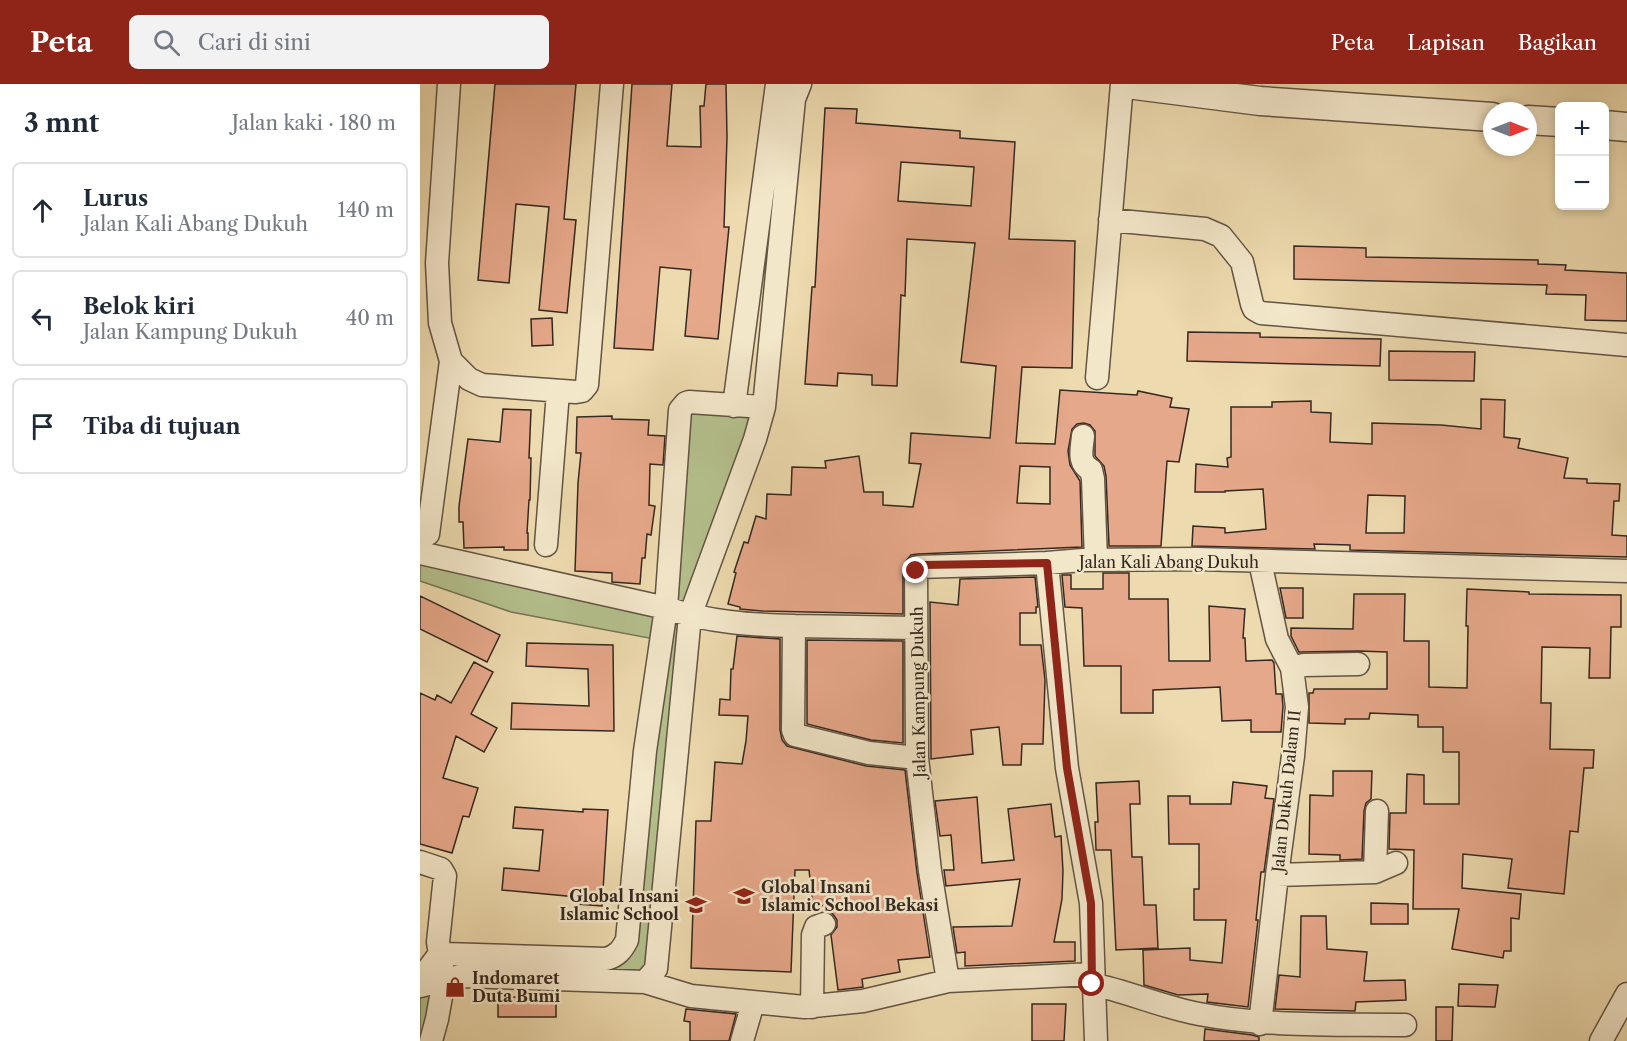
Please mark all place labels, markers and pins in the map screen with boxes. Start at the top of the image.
place label: Global Insani Islamic School Bekasi [761,877,939,915]
school or university icon: Global Insani Islamic School Bekasi [732,884,756,908]
place label: Global Insani Islamic School [560,886,679,924]
school or university icon: Global Insani Islamic School [684,893,708,917]
place label: Indomaret Duta Bumi [472,968,560,1006]
shop icon: Indomaret Duta Bumi [443,975,467,999]

